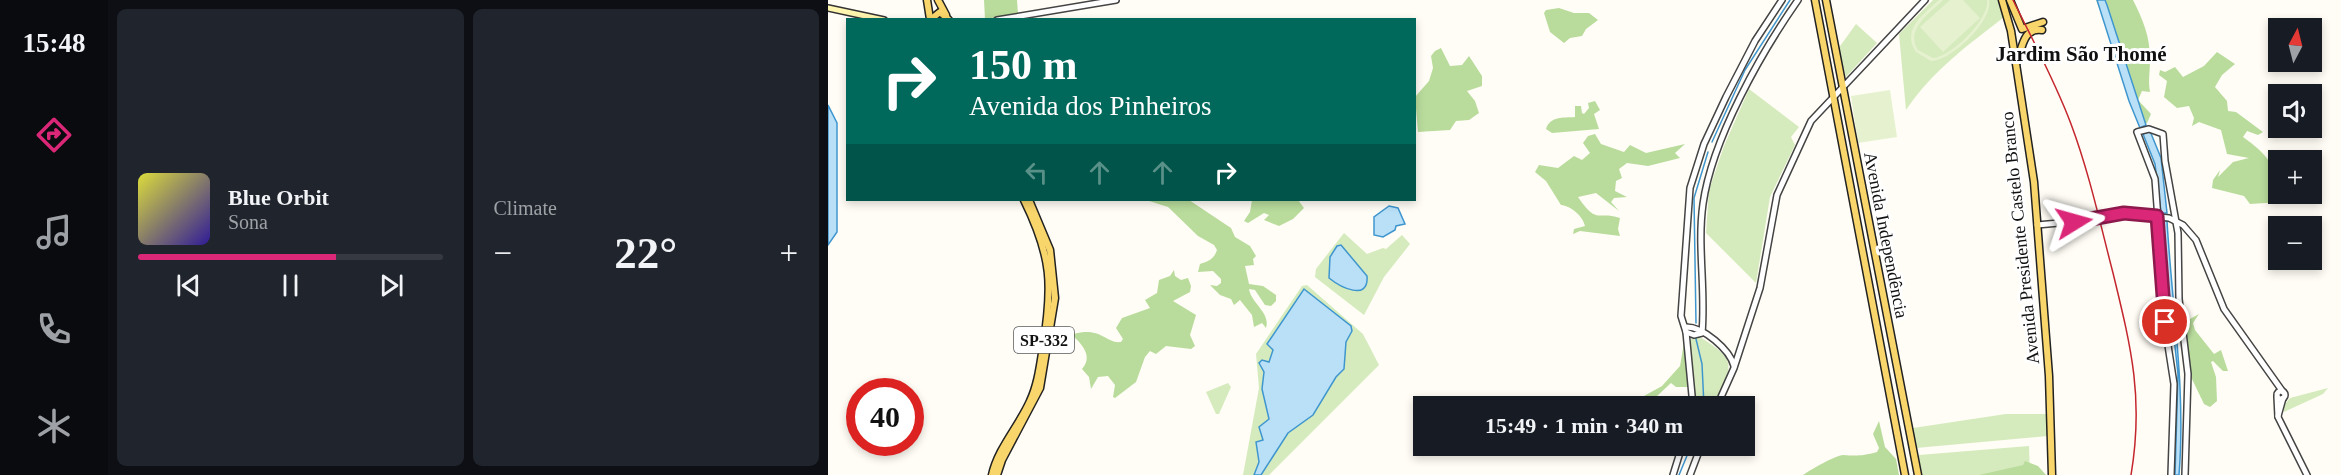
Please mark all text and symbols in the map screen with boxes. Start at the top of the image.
north arrow [2268,18,2322,72]
map controls [2268,18,2322,270]
text: 15:48 [23,28,86,58]
icon: right [870,42,948,120]
text: 150 m [969,42,1078,88]
district label: Jardim São Thomé [1995,42,2167,66]
button: sound [2268,84,2322,138]
text: Avenida dos Pinheiros [969,91,1211,121]
street label: Avenida Presidente Castelo Branco [1997,111,2043,365]
icon: directions [33,114,75,156]
street label: Avenida Independência [1860,150,1912,320]
button: + [2268,150,2322,204]
icon: left [1020,156,1053,189]
icon: ahead [1083,156,1116,189]
icon: ahead [1146,156,1179,189]
icon: right [1209,156,1242,189]
text: Blue Orbit [228,185,329,210]
position arrow [2042,190,2106,254]
text: Climate [494,197,557,219]
icon: music [33,211,75,253]
text: Sona [228,211,268,233]
button: − [2268,216,2322,270]
text: 22° [614,228,677,278]
text: − [494,235,512,271]
text: + [779,235,798,271]
icon: previous [172,269,205,302]
icon: pause [274,269,307,302]
icon: next [375,269,408,302]
pin [2139,296,2190,347]
icon: arrive [2148,305,2181,338]
icon: phone [33,308,75,350]
road number: SP-332 [1014,327,1074,353]
speed limit sign: 40 [846,378,924,456]
icon: climate [33,405,75,447]
text: 15:49 · 1 min · 340 m [1485,413,1683,438]

